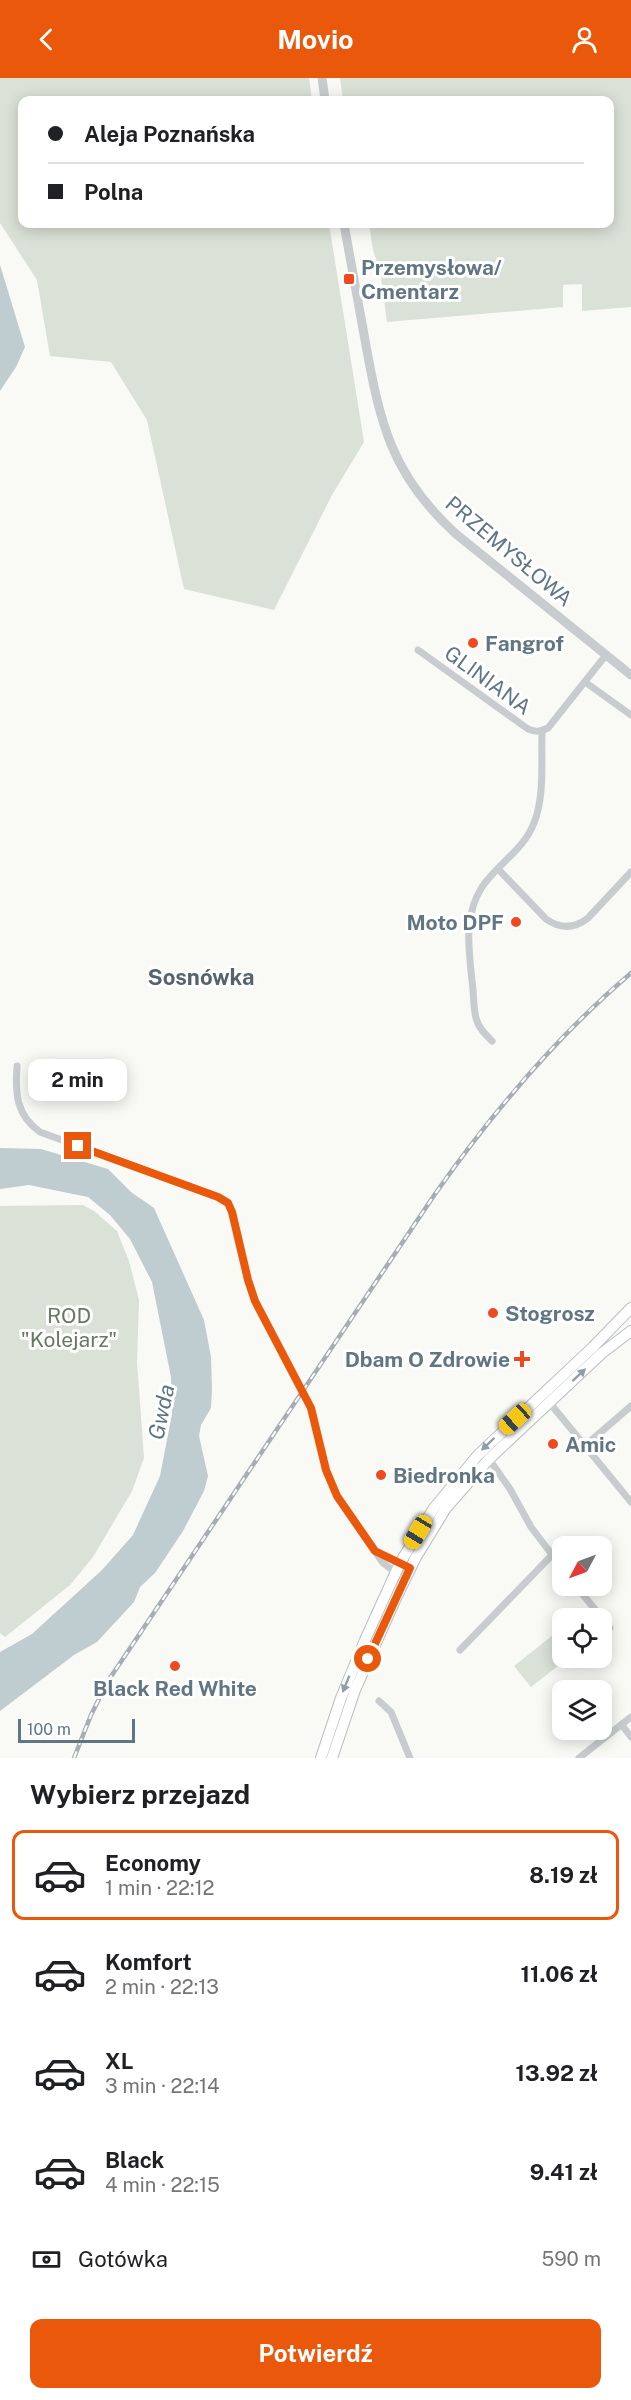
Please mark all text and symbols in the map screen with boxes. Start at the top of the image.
icon: back [30,23,63,56]
text: Movio [277,23,354,55]
icon: person [568,23,601,56]
text: Aleja Poznańska [84,121,255,147]
text: Polna [84,179,143,205]
place label: Przemysłowa/ Cmentarz [361,255,502,304]
marker: Przemysłowa/ Cmentarz [342,272,356,286]
street label: PRZEMYSŁOWA [440,491,578,611]
place label: Fangrof [485,631,564,656]
marker: Fangrof [466,636,480,650]
street label: GLINIANA [440,640,536,720]
place label: Moto DPF [406,910,504,935]
marker: Moto DPF [509,915,523,929]
district label: Sosnówka [148,964,254,990]
callout: 2 min [28,1059,128,1101]
text: 2 min [51,1068,104,1092]
route end [64,1132,91,1159]
place label: Stogrosz [505,1301,595,1326]
park label: ROD "Kolejarz" [21,1303,117,1352]
marker: Stogrosz [486,1306,500,1320]
place label: Dbam O Zdrowie [345,1347,510,1372]
marker: Dbam O Zdrowie [515,1352,529,1366]
one-way arrow [571,1369,586,1382]
water label: Gwda [142,1382,180,1442]
car [496,1400,534,1438]
place label: Amic [565,1432,616,1457]
one-way arrow [482,1437,496,1451]
marker: Amic [546,1437,560,1451]
place label: Biedronka [393,1463,495,1488]
marker: Biedronka [374,1468,388,1482]
car [401,1512,435,1552]
north arrow [552,1536,612,1596]
map controls [552,1536,612,1740]
button: locate [552,1608,612,1668]
route start [354,1645,381,1672]
marker: Black Red White [168,1659,182,1673]
one-way arrow [341,1675,350,1693]
place label: Black Red White [93,1676,257,1701]
button: layers [552,1680,612,1740]
scale bar [18,1716,135,1744]
text: 100 m [27,1720,71,1739]
text: Wybierz przejazd [30,1778,250,1810]
icon: car [33,1848,87,1902]
text: Economy [105,1850,201,1876]
text: 8.19 zł [529,1862,598,1888]
text: 1 min · 22:12 [105,1876,215,1900]
icon: car [33,1947,87,2001]
text: Komfort [105,1949,192,1975]
text: 11.06 zł [521,1961,598,1987]
text: 2 min · 22:13 [105,1975,219,1999]
icon: car [33,2046,87,2100]
text: XL [105,2048,133,2074]
text: 13.92 zł [516,2060,598,2086]
text: 3 min · 22:14 [105,2074,220,2098]
icon: car [33,2145,87,2199]
text: Black [105,2147,164,2173]
text: 9.41 zł [530,2159,598,2185]
text: 4 min · 22:15 [105,2173,220,2197]
icon: cash [30,2243,63,2276]
text: Gotówka [78,2246,168,2272]
text: 590 m [541,2247,601,2271]
button: Potwierdź [30,2319,601,2388]

